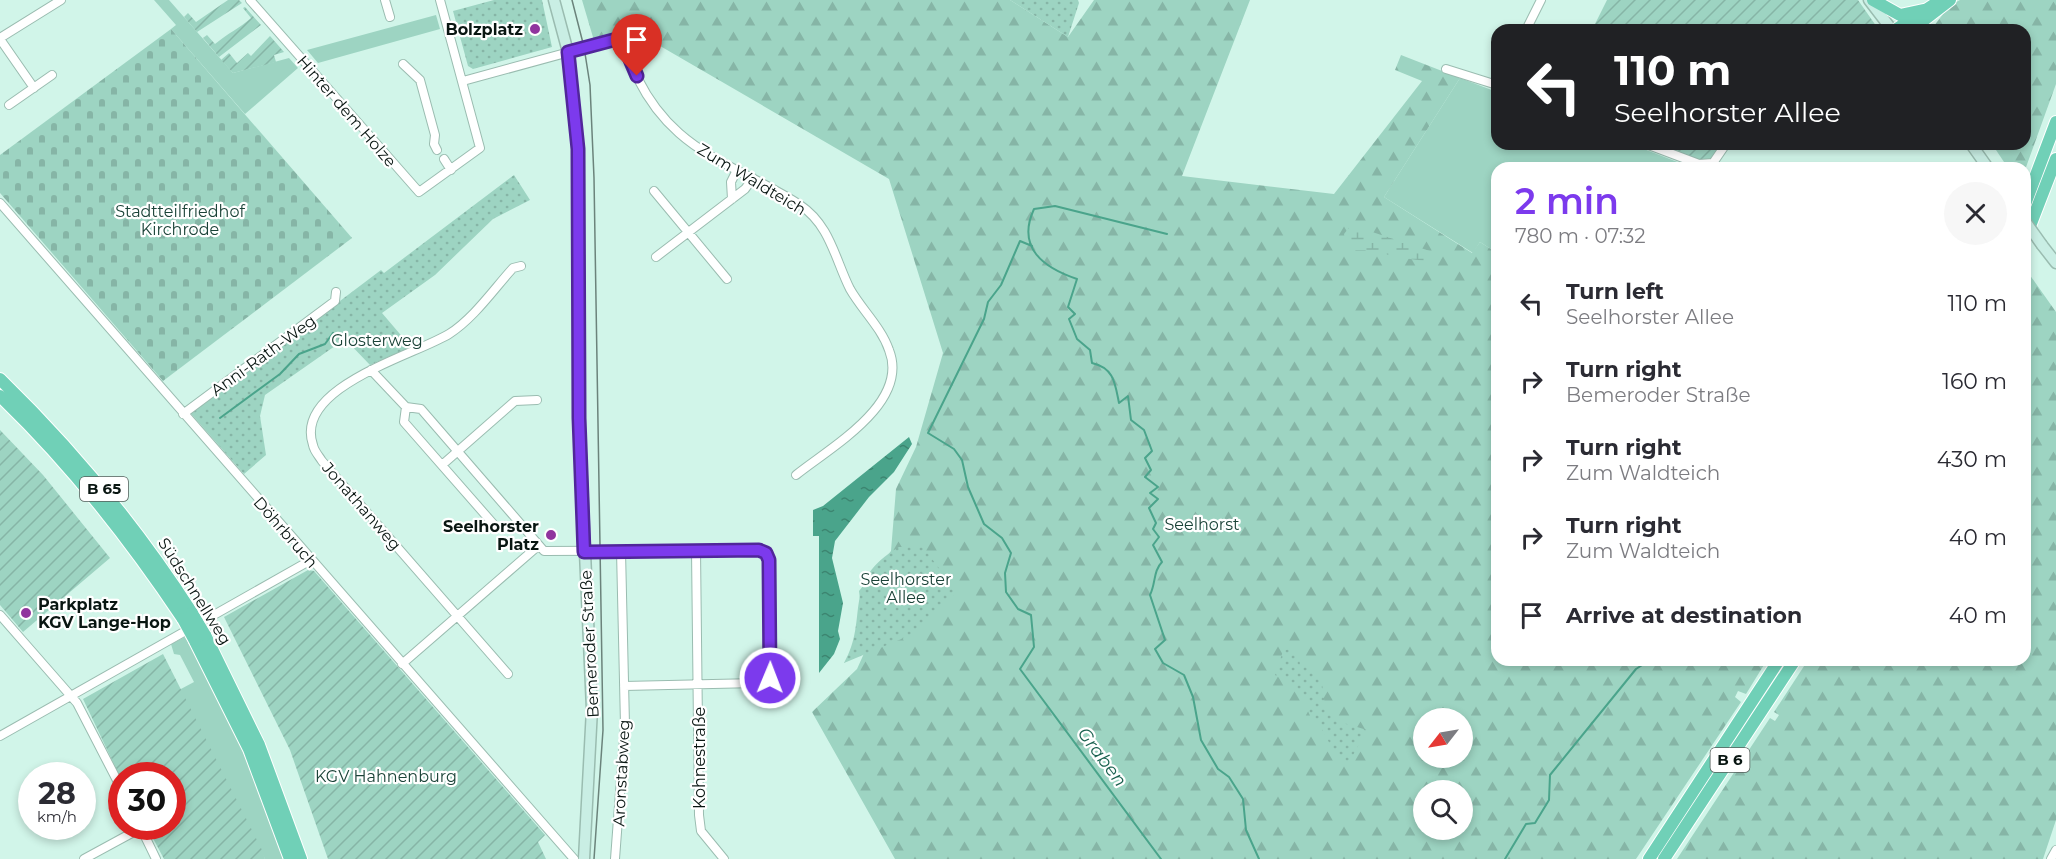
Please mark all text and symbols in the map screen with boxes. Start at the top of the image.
pin [611,14,662,76]
place label: Bolzplatz [445,20,523,39]
marker: Bolzplatz [528,22,542,36]
icon: arrive [620,23,653,56]
text: 110 m [1614,44,1731,96]
icon: left [1515,48,1593,126]
street label: Hinter dem Holze [293,52,400,171]
text: Seelhorster Allee [1614,96,1841,129]
street label: Zum Waldteich [694,139,810,219]
text: 2 min [1515,179,1619,223]
button: close [1944,182,2007,245]
park label: Stadtteilfriedhof Kirchrode [115,202,245,239]
text: 780 m · 07:32 [1515,224,1646,248]
text: Turn left [1566,278,1664,305]
icon: left [1515,287,1548,320]
text: 110 m [1947,290,2007,317]
text: Seelhorster Allee [1566,305,1734,329]
street label: Anni-Rath-Weg [207,311,319,400]
park label: Glosterweg [331,331,423,350]
text: Turn right [1566,356,1681,383]
icon: right [1515,365,1548,398]
text: 160 m [1942,368,2007,395]
text: Bemeroder Straße [1566,383,1751,407]
text: Turn right [1566,434,1681,461]
icon: right [1515,443,1548,476]
text: 430 m [1937,446,2007,473]
street label: Jonathanweg [318,458,405,554]
text: Zum Waldteich [1566,461,1720,485]
road number: B 65 [80,477,128,501]
street label: Döhrbruch [250,493,322,572]
text: Turn right [1566,512,1681,539]
park label: Seelhorst [1164,515,1240,534]
place label: Seelhorster Platz [443,517,539,554]
icon: right [1515,521,1548,554]
text: 40 m [1949,524,2007,551]
marker: Seelhorster Platz [544,528,558,542]
street label: Südschnellweg [154,534,235,648]
text: Zum Waldteich [1566,539,1720,563]
street label: Bemeroder Straße [576,570,603,718]
park label: Seelhorster Allee [861,570,951,607]
place label: Parkplatz KGV Lange-Hop [38,595,171,632]
icon: arrive [1515,599,1548,632]
text: Arrive at destination [1566,602,1802,629]
text: 40 m [1949,602,2007,629]
marker: Parkplatz KGV Lange-Hop [19,606,33,620]
position arrow [738,646,802,710]
street label: Kohnestraße [690,707,709,809]
north arrow [1413,708,1473,768]
map controls [1413,708,1473,840]
street label: Aronstabweg [609,719,634,827]
water label: Graben [1073,723,1131,791]
road number: B 6 [1710,748,1750,772]
speed limit sign: 30 [108,762,186,840]
park label: KGV Hahnenburg [315,767,457,786]
text: 28 [38,775,76,812]
button: search [1413,780,1473,840]
text: km/h [37,807,77,826]

